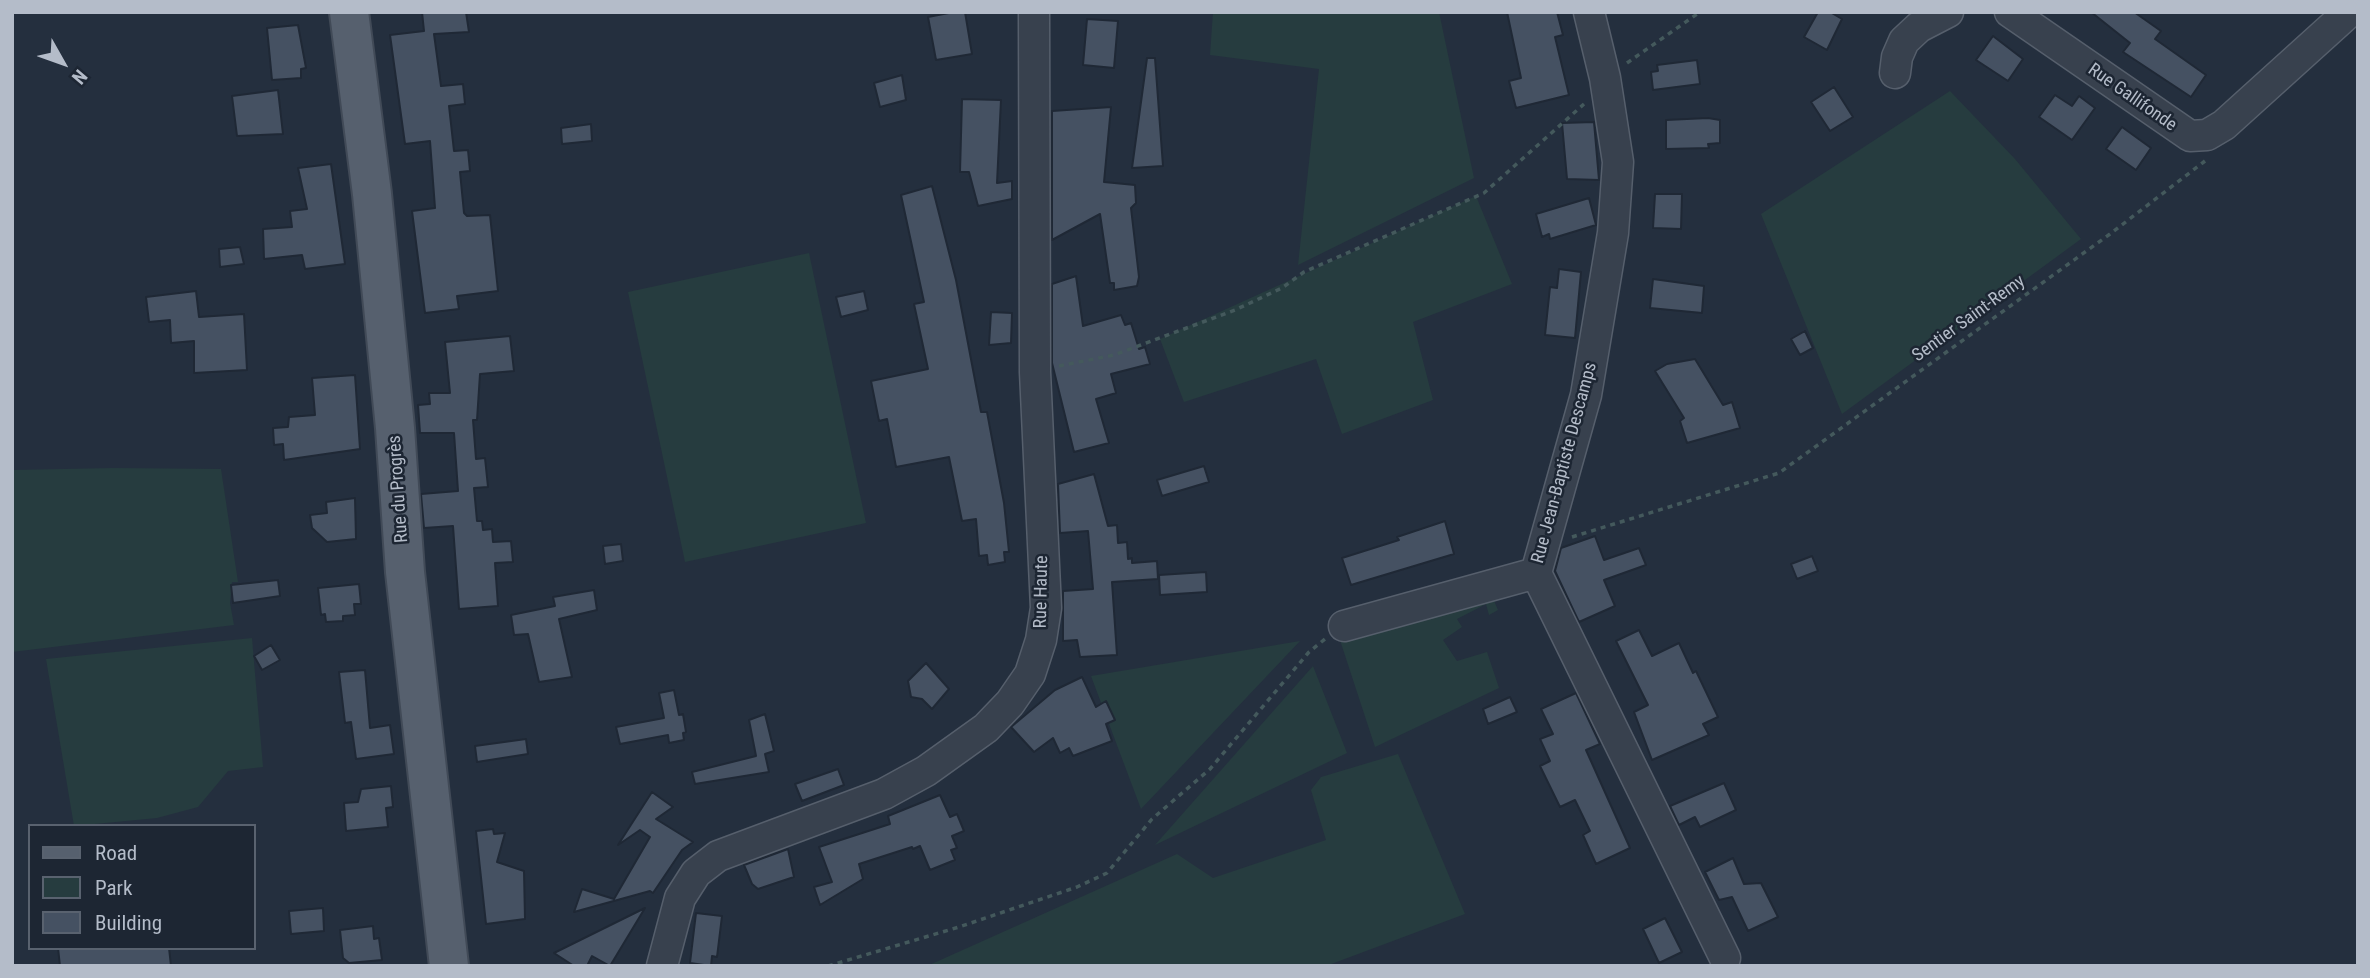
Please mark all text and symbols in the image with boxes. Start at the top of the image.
north arrow [28,28,98,98]
street label: Rue Gallifonde [2084,60,2180,136]
text: N [67,65,92,89]
street label: Sentier Saint-Remy [1909,271,2029,367]
street label: Rue Jean-Baptiste Descamps [1528,360,1602,566]
street label: Rue du Progrès [384,435,414,543]
street label: Rue Haute [1031,555,1053,629]
legend [28,824,256,950]
text: Road [95,841,137,865]
text: Park [95,876,132,900]
text: Building [95,911,162,935]

